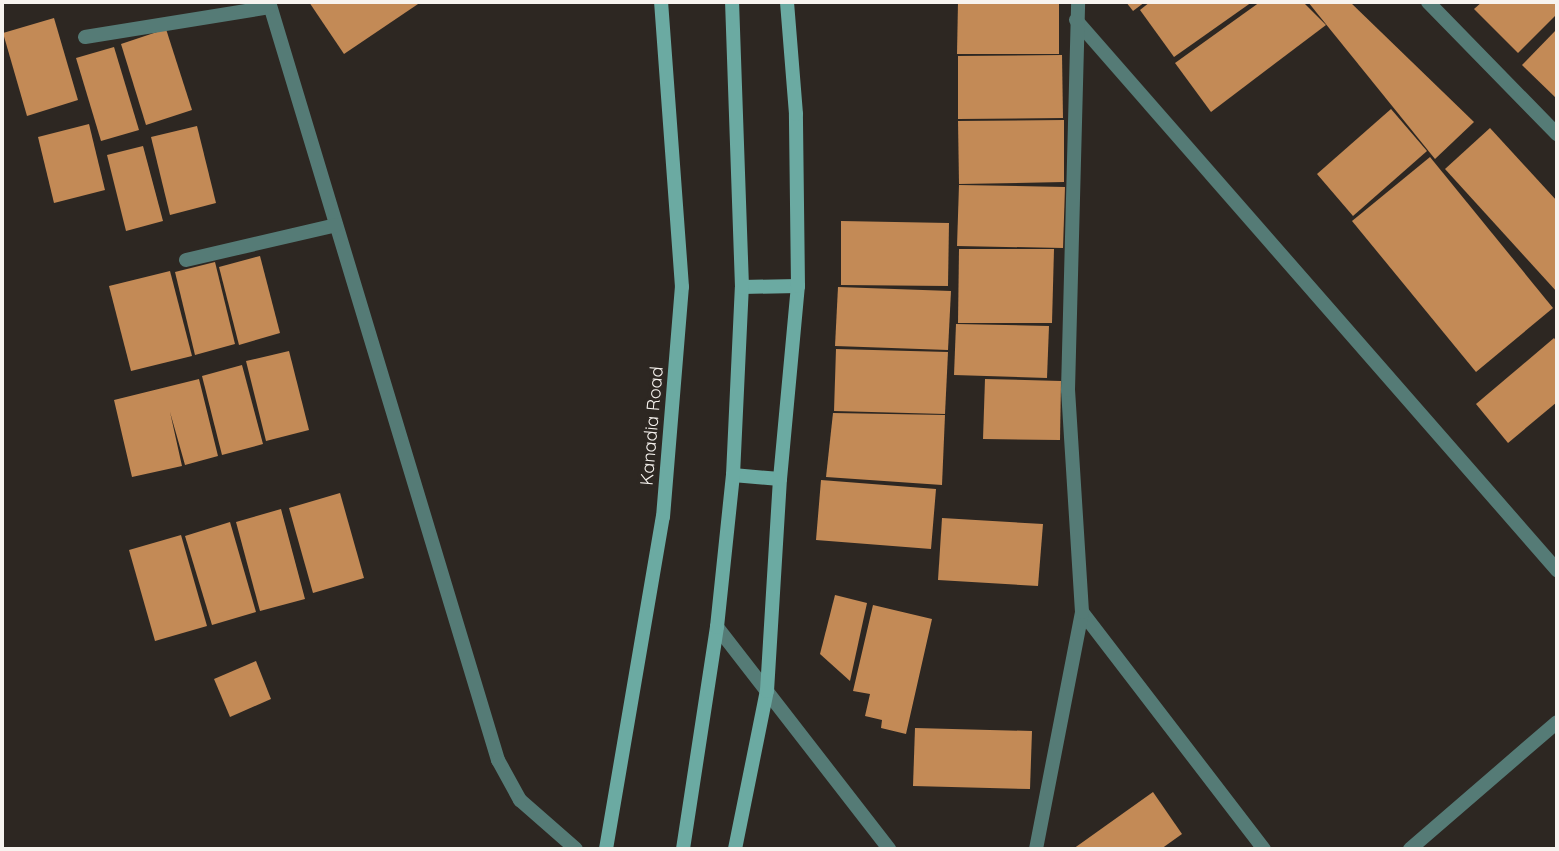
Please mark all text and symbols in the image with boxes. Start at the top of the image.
street label: Kanadia Road [636,365,668,487]

